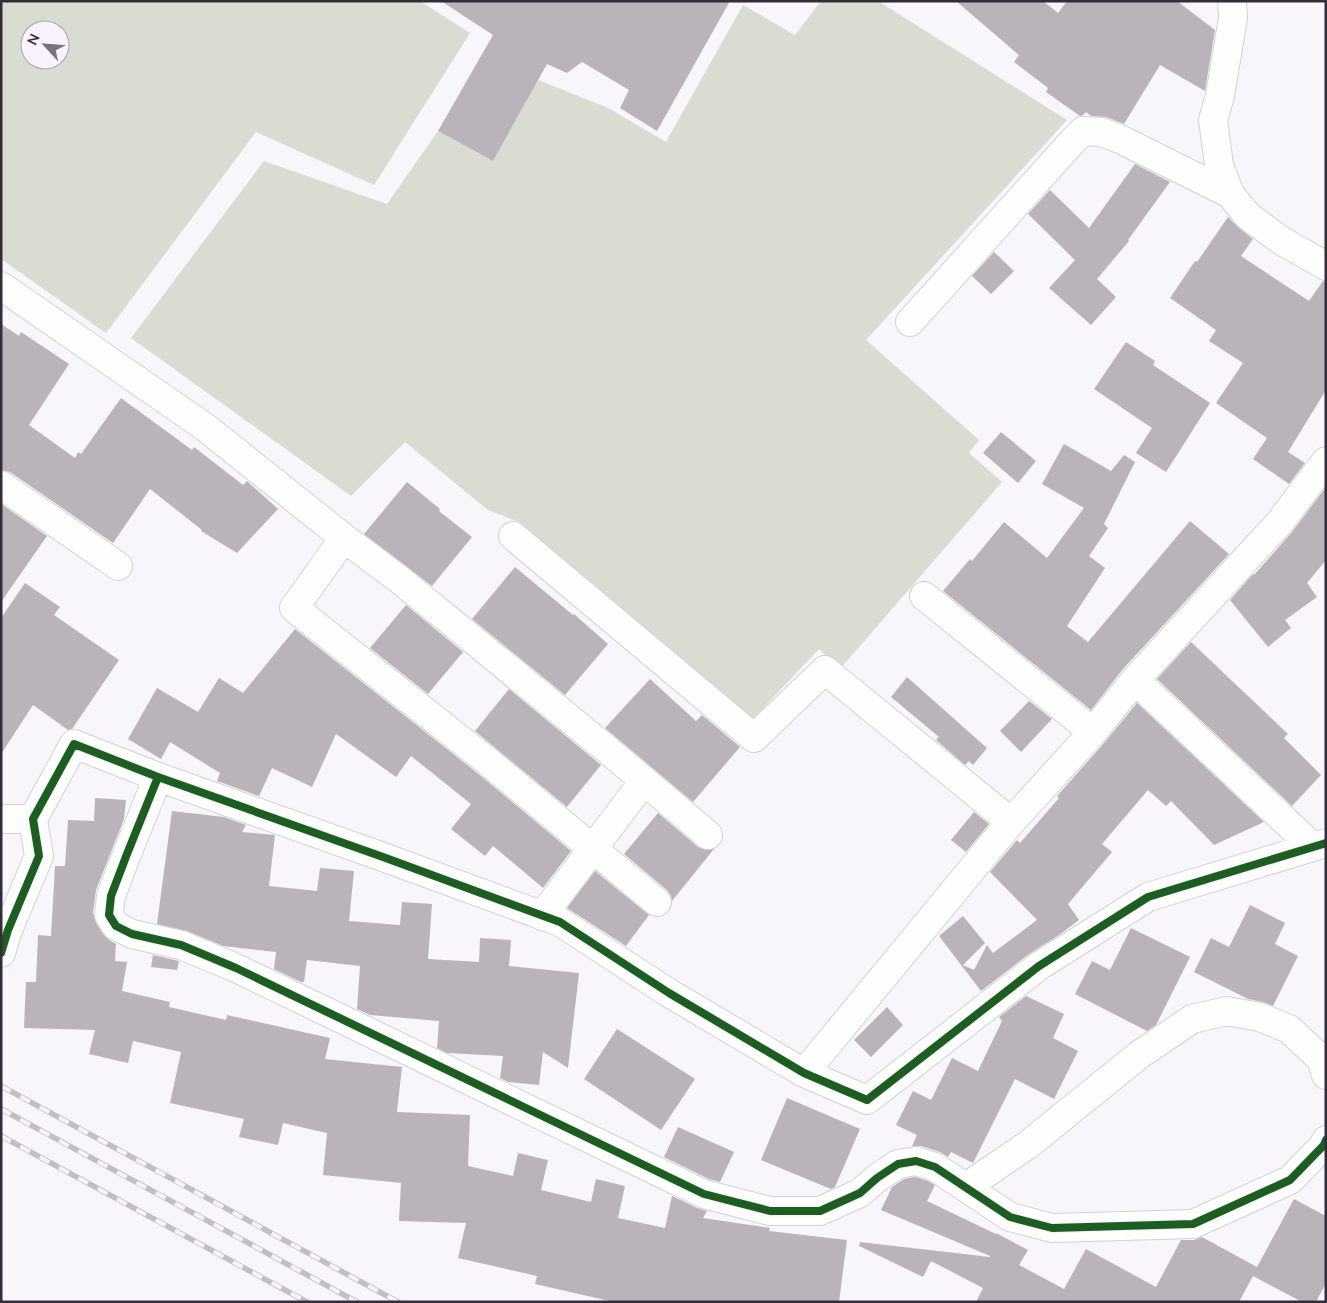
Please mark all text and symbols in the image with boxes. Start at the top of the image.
north arrow [20,20,70,70]
text: N [23,31,44,48]

